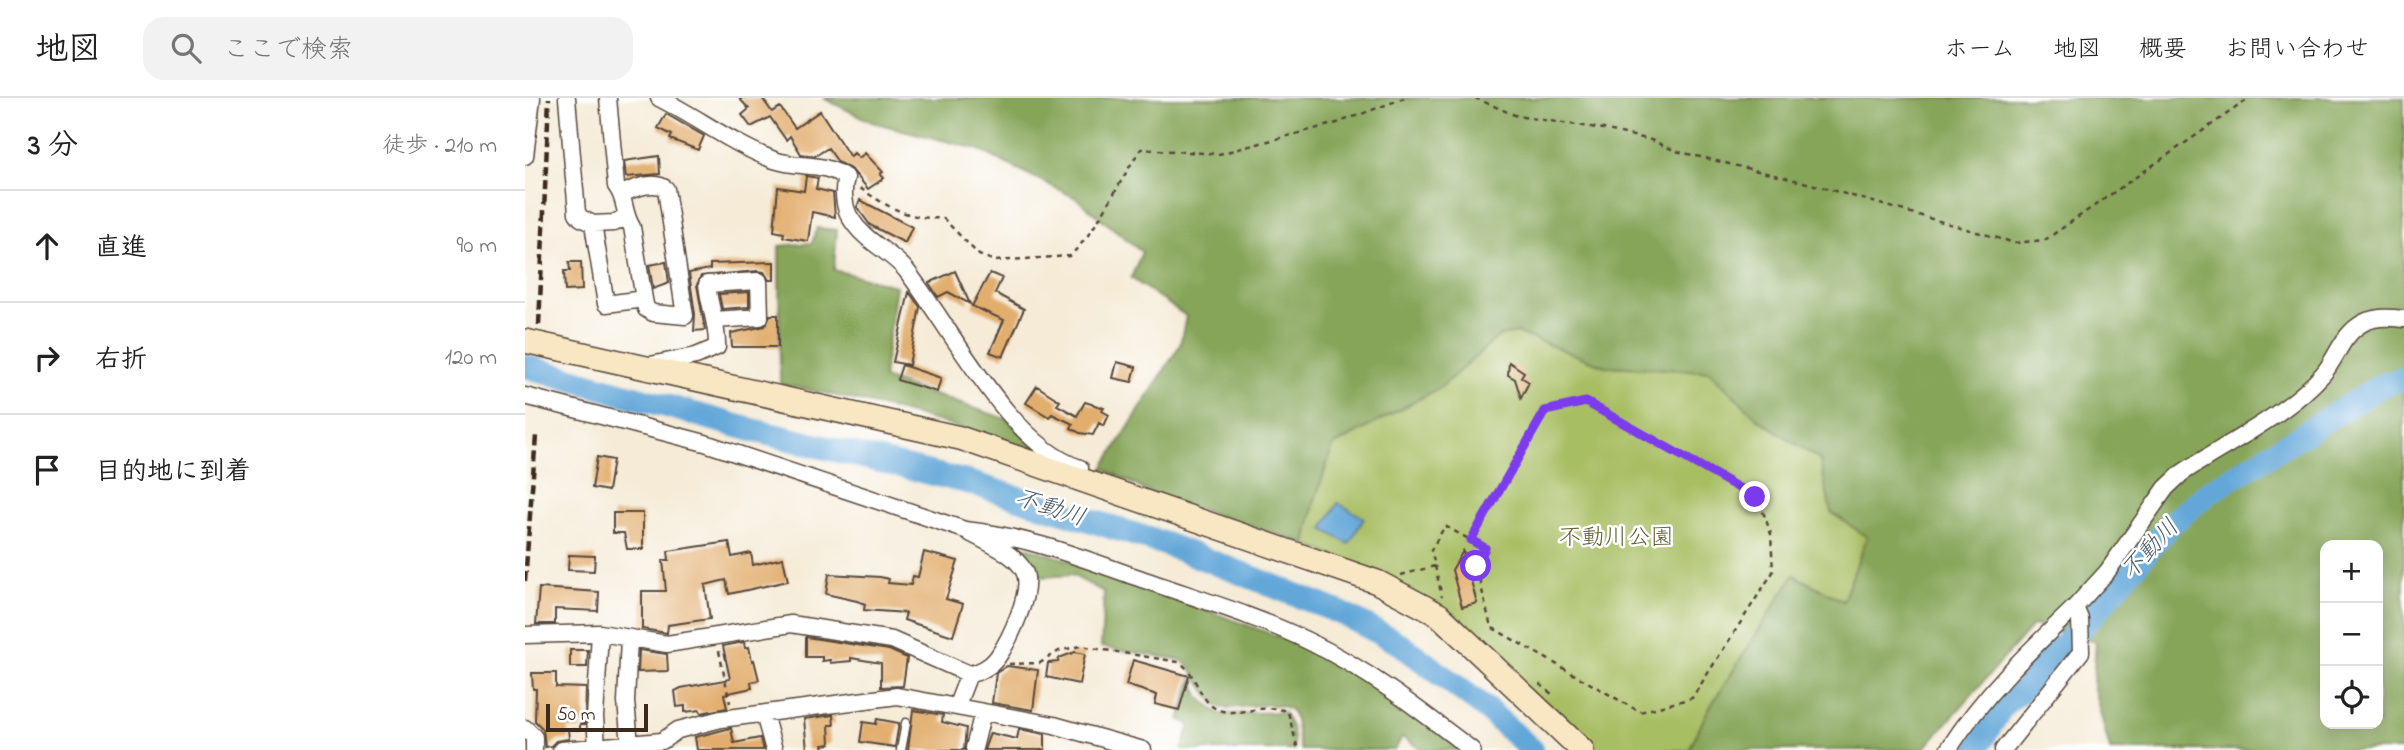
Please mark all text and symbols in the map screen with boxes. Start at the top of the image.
search box [143,17,633,80]
text: 地図 [35,27,101,75]
icon: search [167,29,205,67]
text: ここで検索 [223,32,353,70]
text: ホーム [1944,33,2015,68]
text: 地図 [2053,33,2101,68]
text: 概要 [2139,33,2187,68]
text: お問い合わせ [2225,33,2369,68]
text: 3 分 [28,125,78,169]
text: 徒歩 · 210 m [382,130,497,163]
icon: ahead [28,227,66,265]
text: 直進 [95,230,147,268]
text: 90 m [457,230,497,263]
icon: right [28,339,66,377]
text: 右折 [95,342,147,380]
text: 120 m [445,342,497,375]
icon: arrive [28,451,66,489]
text: 目的地に到着 [95,454,251,492]
water label: 不動川 [1010,481,1090,537]
route end [1739,481,1770,512]
water label: 不動川 [2114,512,2188,588]
park label: 不動川公園 [1559,522,1674,555]
map controls [2320,540,2383,729]
button: + [2320,540,2383,603]
route start [1460,550,1491,581]
button: − [2320,603,2383,666]
button: locate [2320,666,2383,729]
scale bar [546,701,647,733]
text: 50 m [557,702,596,729]

